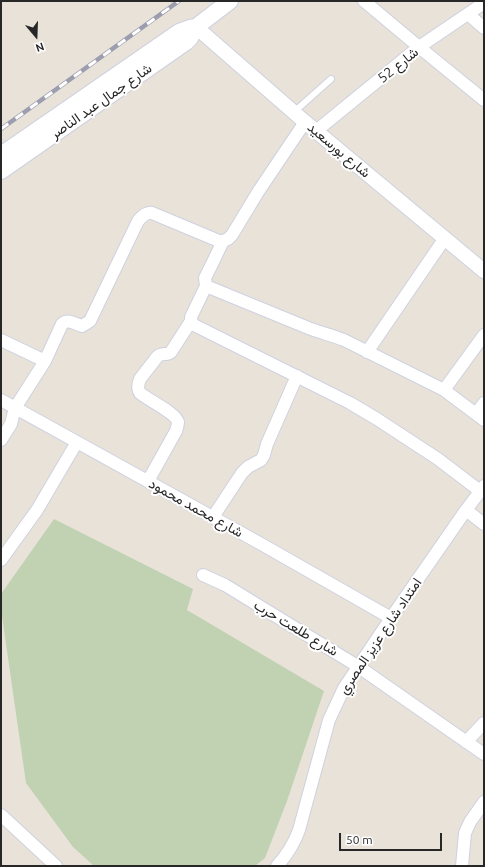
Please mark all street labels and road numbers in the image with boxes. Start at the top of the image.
street label: شارع 52 [374,44,422,86]
street label: شارع جمال عبد الناصر [47,60,155,142]
street label: شارع بورسعيد [304,119,374,181]
street label: شارع محمد محمود [146,475,246,541]
street label: امتداد شارع عزيز المصري [335,575,425,697]
street label: شارع طلعت حرب [251,596,341,660]

